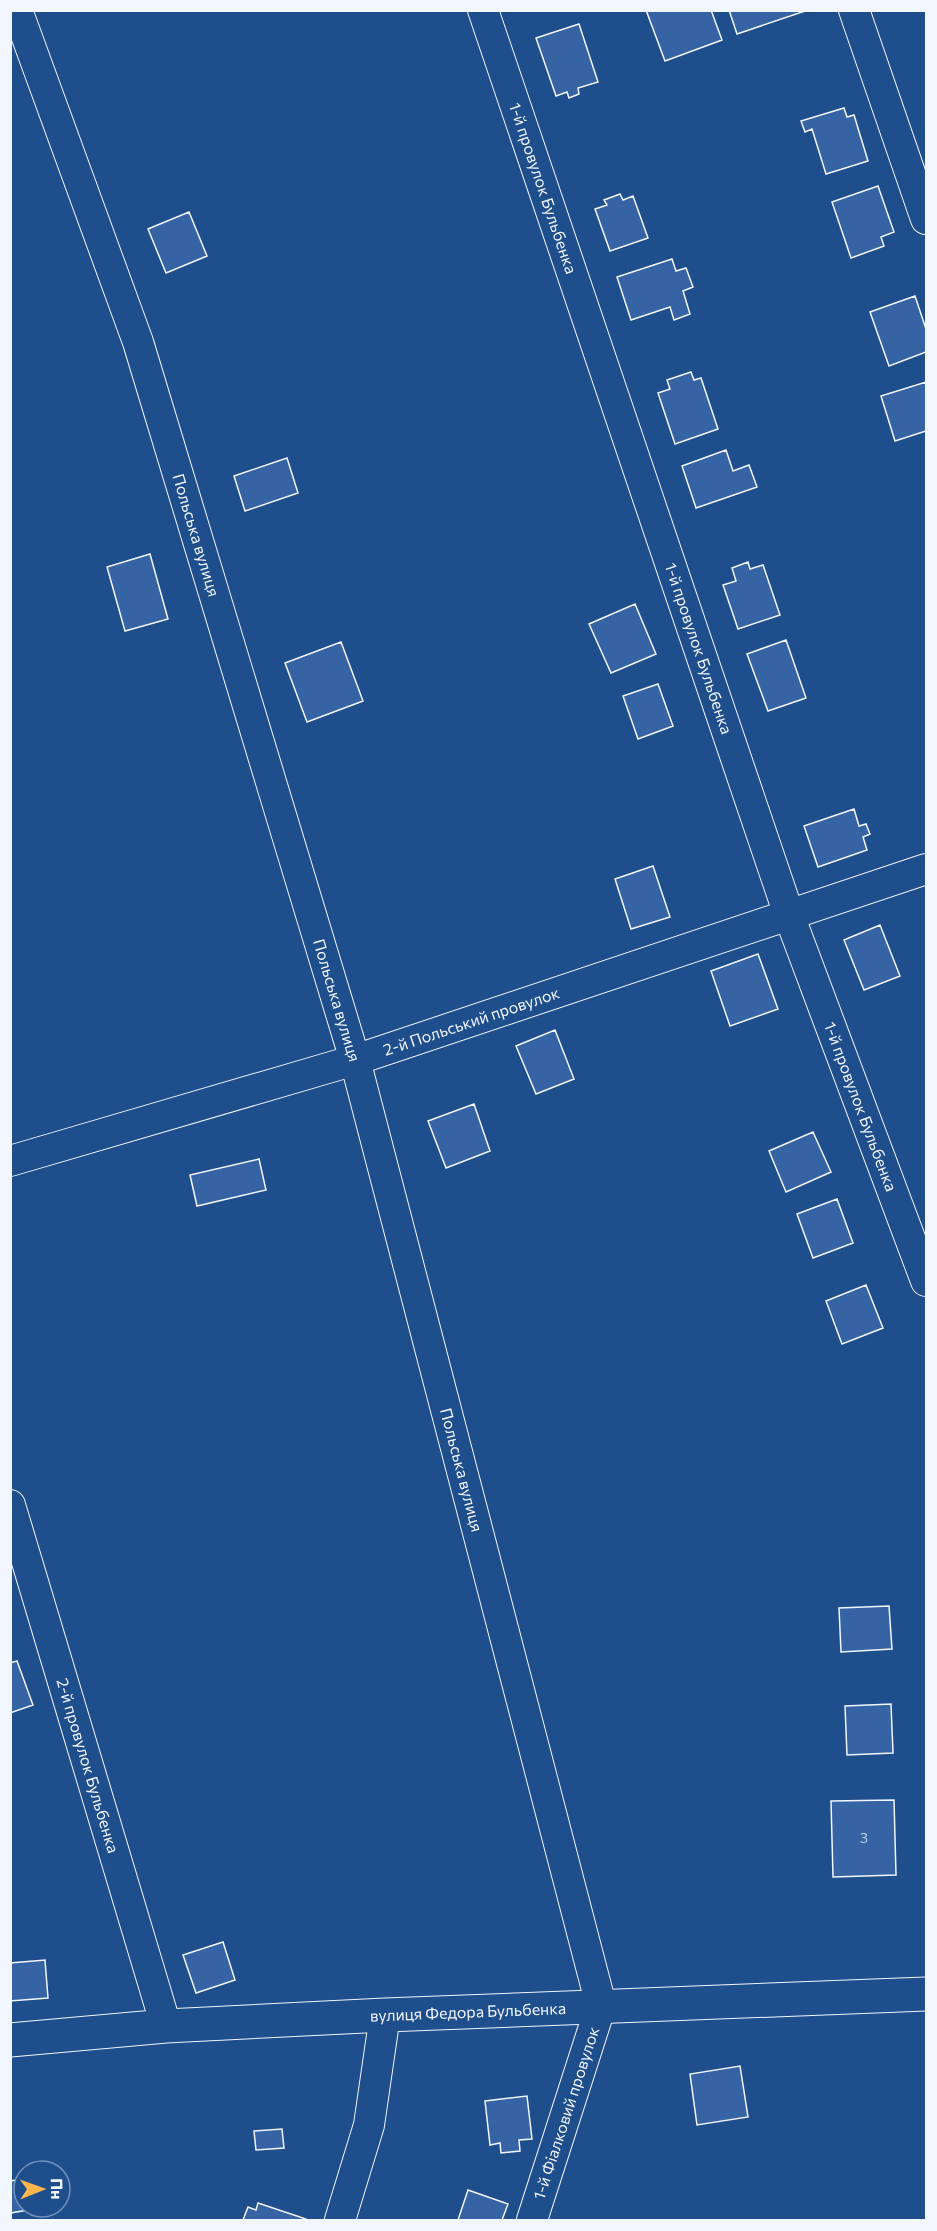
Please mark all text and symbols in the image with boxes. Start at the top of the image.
street label: 1-й провулок Бульбенка [506,100,581,276]
street label: Польська вулиця [169,471,224,599]
street label: 1-й провулок Бульбенка [662,560,737,736]
street label: Польська вулиця [310,936,365,1064]
street label: 2-й Польський провулок [381,982,562,1059]
street label: 1-й провулок Бульбенка [821,1019,902,1194]
street label: Польська вулиця [437,1406,487,1534]
street label: 2-й провулок Бульбенка [53,1676,124,1855]
house number: 3 [860,1829,868,1846]
street label: вулиця Федора Бульбенка [369,1998,566,2025]
street label: 1-й Фіалковий провулок [529,2024,603,2202]
north arrow [12,2159,72,2219]
text: Пн [48,2178,67,2199]

